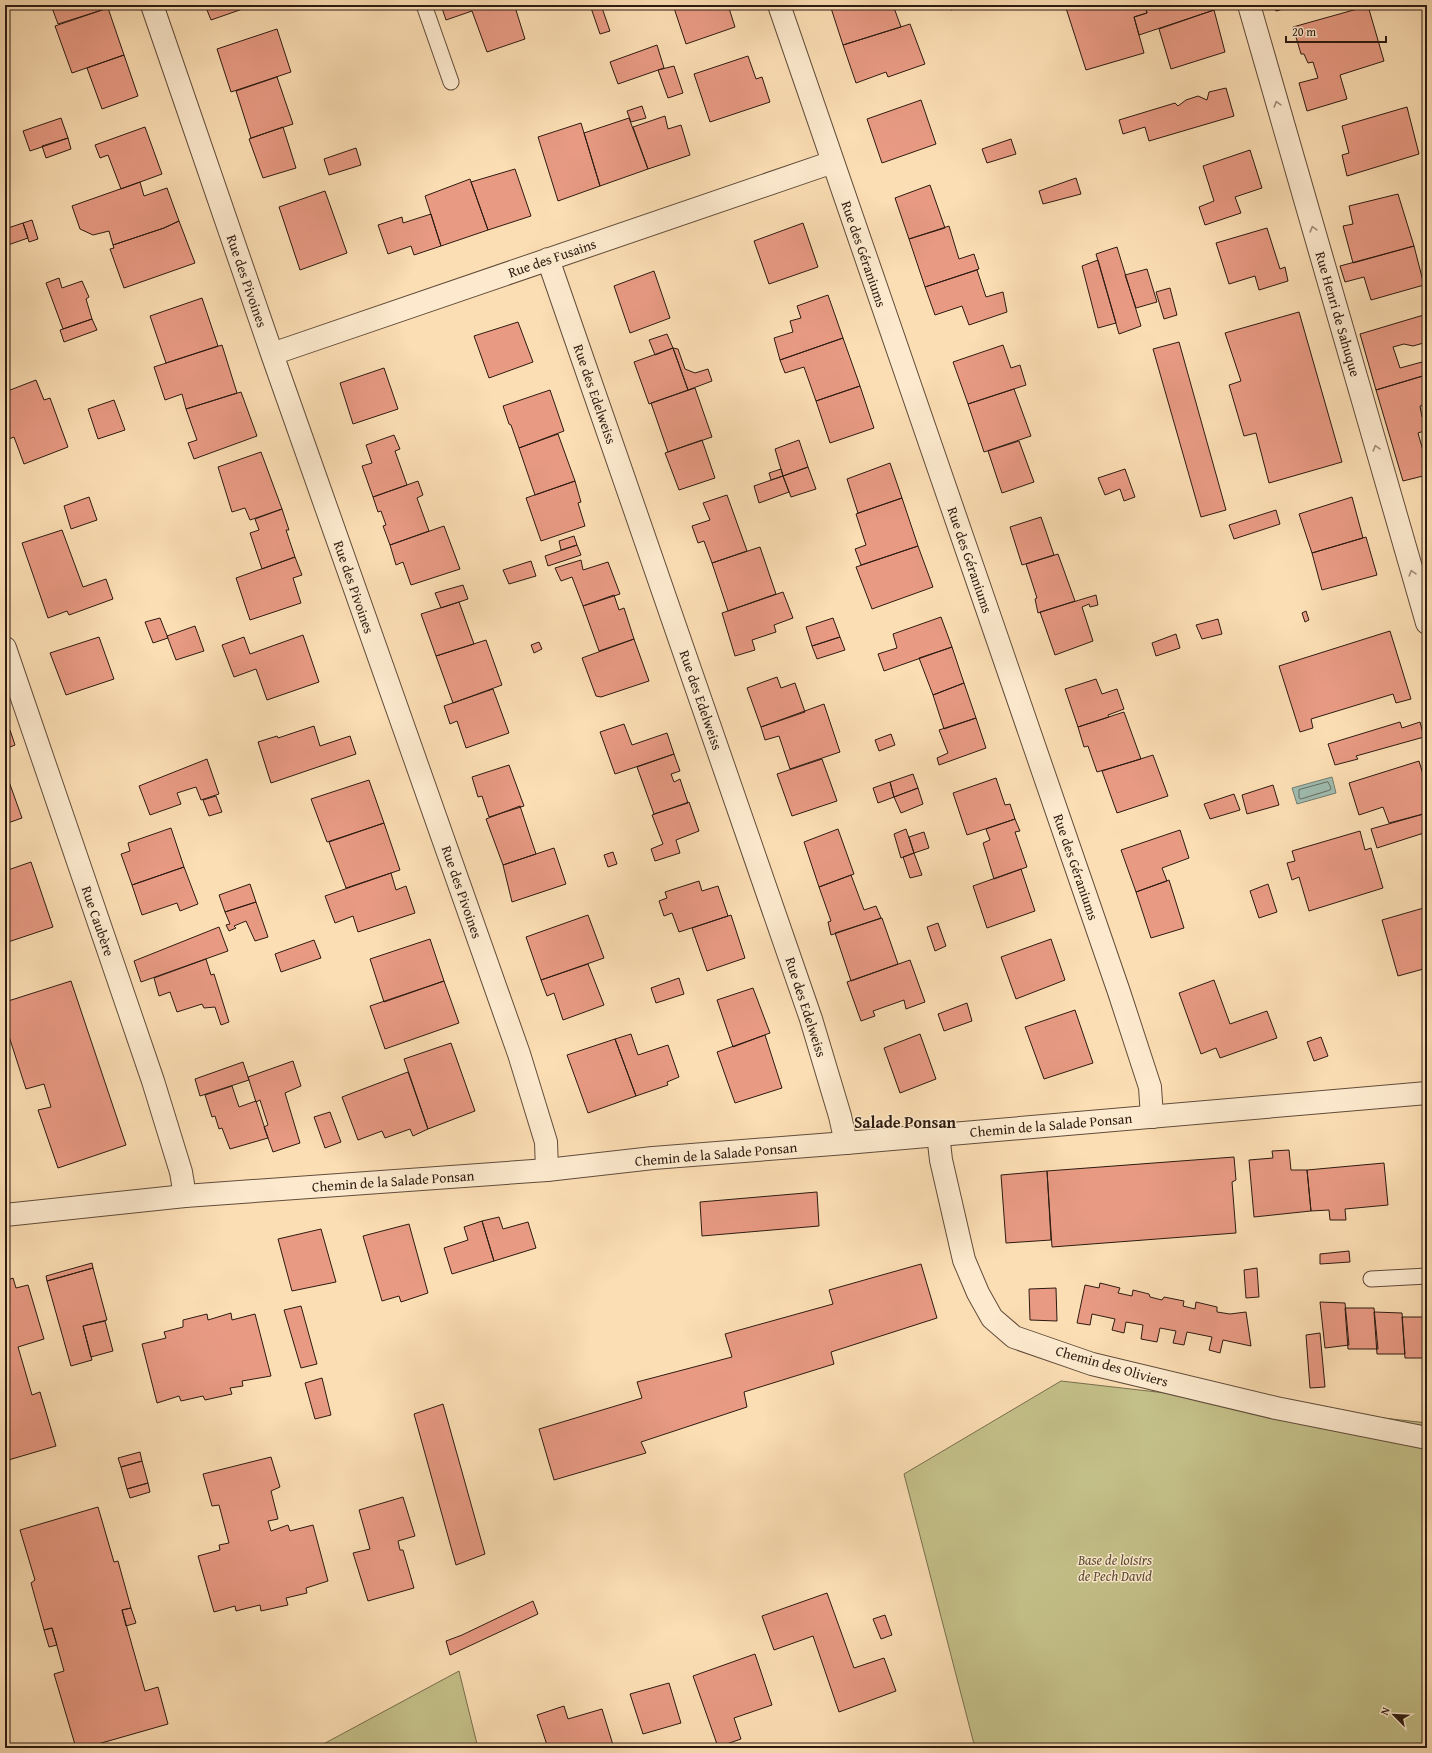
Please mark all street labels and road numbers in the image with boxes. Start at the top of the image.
street label: Rue des Géraniums [836,198,892,310]
street label: Rue des Pivoines [222,232,272,330]
street label: Rue des Fusains [505,234,599,282]
street label: Rue Henri de Sahuque [1311,249,1366,379]
street label: Rue des Edelweiss [569,341,621,447]
street label: Rue des Géraniums [942,504,998,616]
street label: Rue des Pivoines [329,538,379,636]
street label: Rue des Edelweiss [675,647,727,753]
street label: Rue des Géraniums [1048,811,1104,923]
street label: Rue des Pivoines [437,843,487,941]
street label: Rue Caubère [77,883,119,959]
street label: Rue des Edelweiss [780,954,832,1060]
street label: Chemin de la Salade Ponsan [969,1108,1133,1142]
street label: Chemin de la Salade Ponsan [634,1137,798,1171]
street label: Chemin de la Salade Ponsan [311,1165,475,1197]
street label: Chemin des Oliviers [1053,1340,1171,1392]

